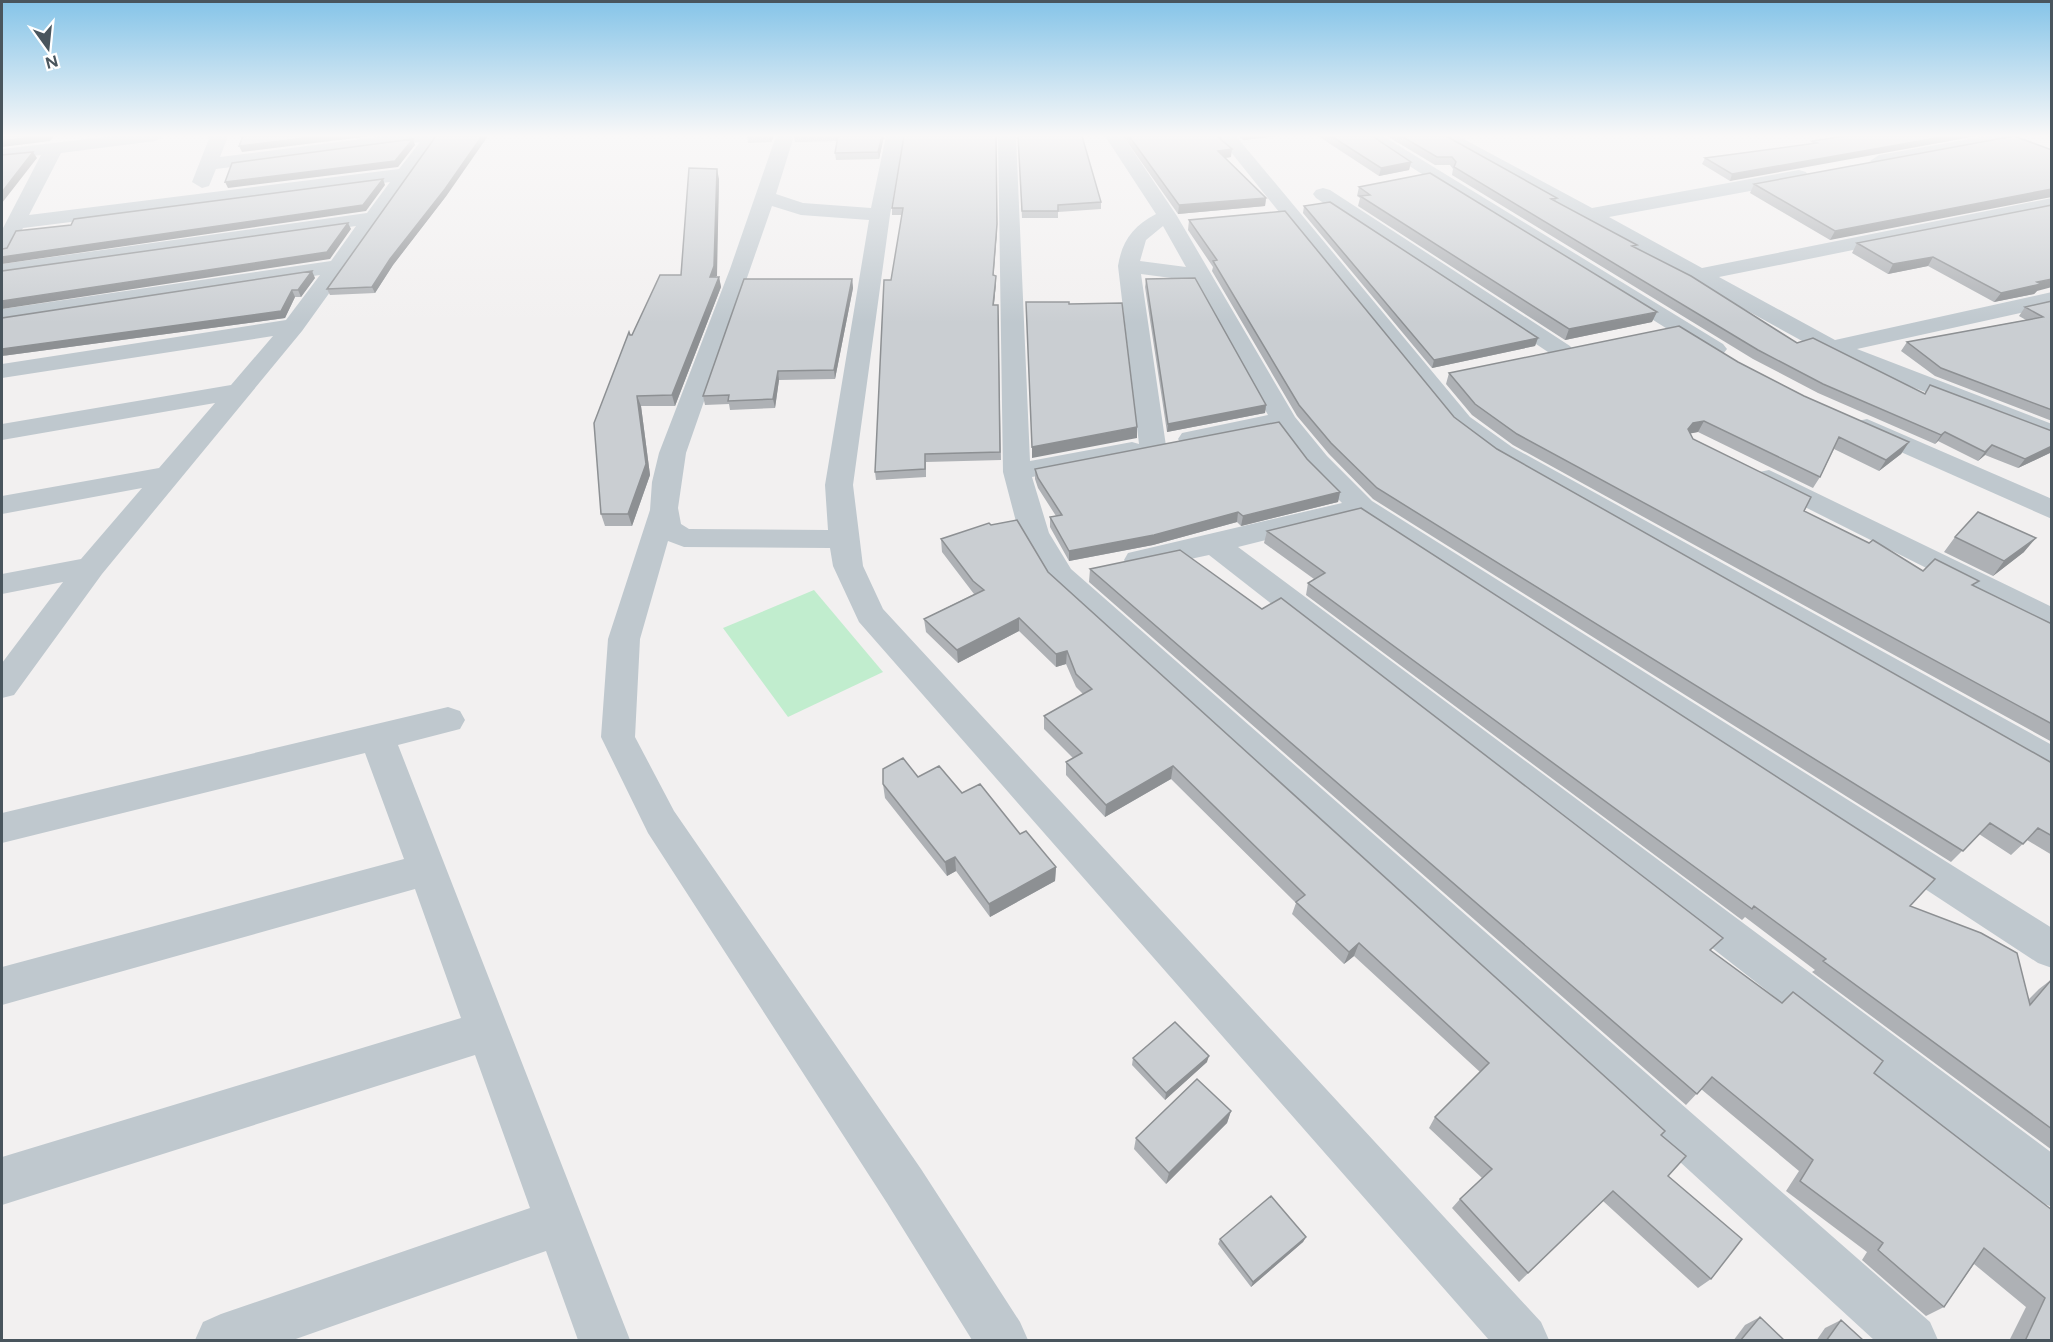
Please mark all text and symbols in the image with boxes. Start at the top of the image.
north arrow [18,18,78,78]
text: N [43,51,60,73]

